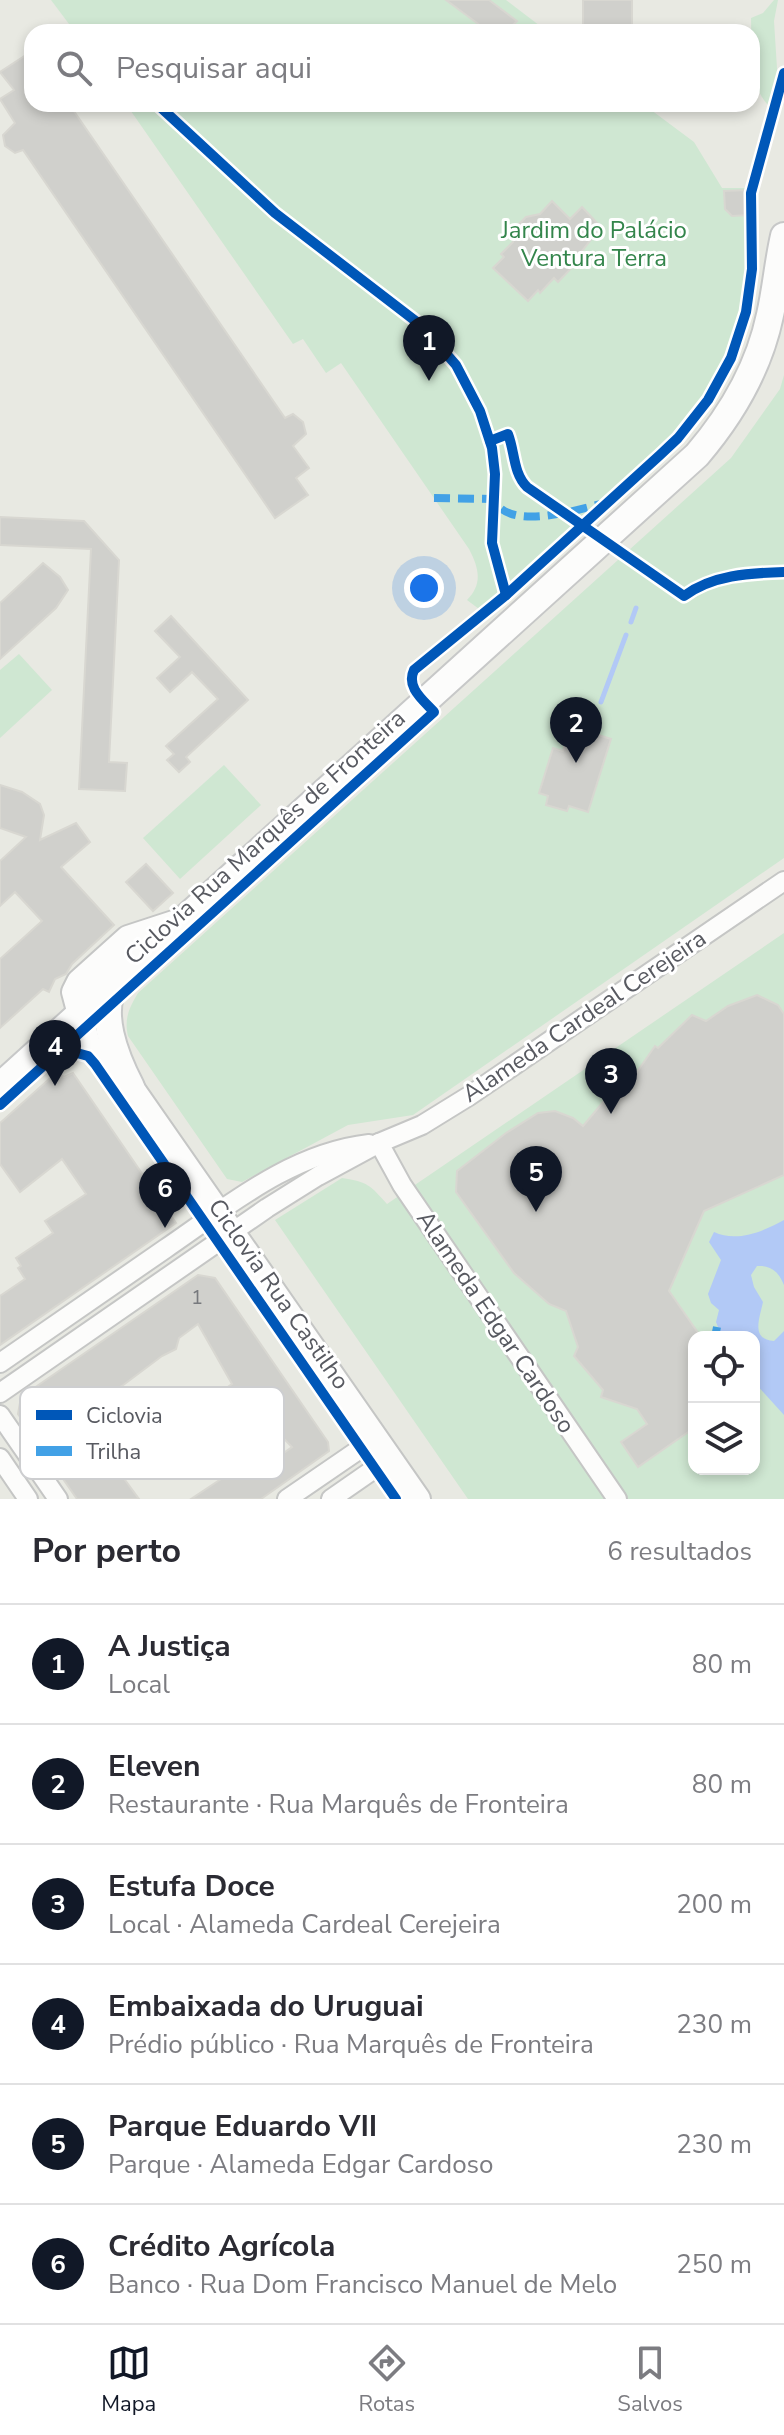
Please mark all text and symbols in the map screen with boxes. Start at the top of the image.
search box [24,24,760,112]
icon: search [52,46,96,90]
text: Pesquisar aqui [116,48,312,89]
park label: Jardim do Palácio Ventura Terra [500,214,687,274]
pin: 1 [403,315,455,381]
your location [404,568,444,608]
pin: 2 [550,697,602,763]
street label: Ciclovia Rua Marquês de Fronteira [118,702,412,972]
street label: Alameda Cardeal Cerejeira [456,922,712,1110]
pin: 4 [29,1020,81,1086]
pin: 3 [585,1048,637,1114]
pin: 5 [510,1146,562,1212]
pin: 6 [139,1162,191,1228]
street label: Ciclovia Rua Castilho [201,1192,357,1396]
street label: Alameda Edgar Cardoso [409,1204,583,1440]
house number: 1 [191,1284,203,1311]
map controls [688,1331,760,1475]
button: locate [688,1331,760,1403]
legend [20,1387,284,1479]
text: Ciclovia [86,1401,163,1431]
button: layers [688,1403,760,1475]
text: Trilha [86,1437,141,1467]
text: Por perto [32,1528,181,1574]
text: 6 resultados [607,1534,752,1569]
text: A Justiça [108,1626,231,1667]
text: 1 [50,1647,66,1682]
text: 80 m [692,1647,752,1682]
text: Local [108,1667,170,1702]
text: Eleven [108,1746,201,1787]
text: 2 [50,1767,66,1802]
text: 80 m [692,1767,752,1802]
text: Restaurante · Rua Marquês de Fronteira [108,1787,569,1822]
text: Estufa Doce [108,1866,275,1907]
text: 3 [50,1887,66,1922]
text: 200 m [676,1887,752,1922]
text: Local · Alameda Cardeal Cerejeira [108,1907,501,1942]
text: Embaixada do Uruguai [108,1986,424,2027]
text: 4 [50,2007,66,2042]
text: 230 m [676,2007,752,2042]
text: Prédio público · Rua Marquês de Fronteira [108,2027,594,2062]
text: Parque Eduardo VII [108,2106,377,2147]
text: 5 [50,2127,66,2162]
text: 230 m [676,2127,752,2162]
text: Parque · Alameda Edgar Cardoso [108,2147,494,2182]
text: Crédito Agrícola [108,2226,335,2267]
text: 6 [50,2247,66,2282]
text: 250 m [676,2247,752,2282]
text: Banco · Rua Dom Francisco Manuel de Melo [108,2267,617,2302]
tab: Mapa [101,2341,156,2419]
tab: Rotas [358,2341,415,2419]
tab: Salvos [617,2341,683,2419]

